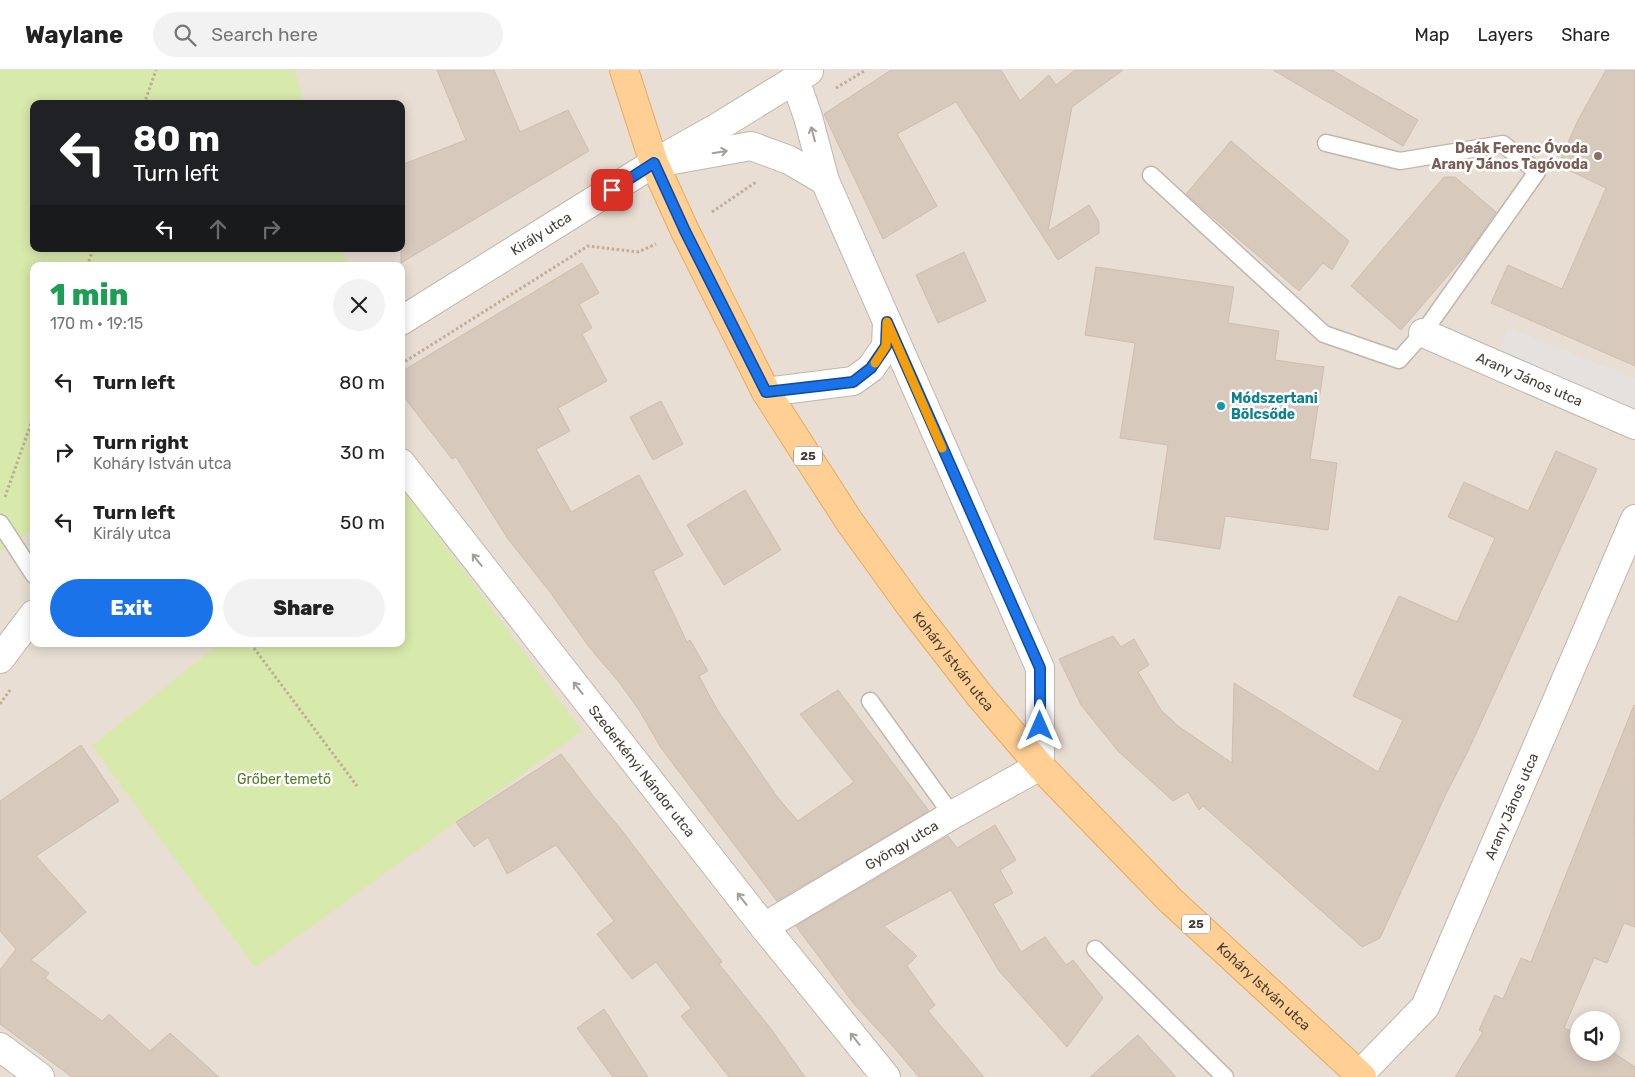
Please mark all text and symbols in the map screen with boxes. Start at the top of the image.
search box [153,12,503,57]
text: Waylane [25,21,123,49]
icon: search [171,21,199,49]
text: Search here [211,23,318,46]
text: Map [1415,24,1450,46]
text: Layers [1478,24,1533,46]
text: Share [1561,24,1610,46]
text: 80 m [133,118,220,160]
icon: left [50,120,115,185]
one-way arrow [807,126,817,142]
place label: Deák Ferenc Óvoda Arany János Tagóvoda [1431,139,1588,173]
one-way arrow [711,146,727,156]
marker: Deák Ferenc Óvoda Arany János Tagóvoda [1592,150,1604,162]
text: Turn left [133,160,219,187]
pin [591,169,633,211]
icon: arrive [598,176,626,204]
street label: Király utca [507,208,574,259]
icon: left [151,215,179,243]
icon: ahead [204,215,232,243]
icon: right [257,215,285,243]
text: 1 min [50,277,128,313]
button: close [333,279,385,331]
text: 170 m · 19:15 [50,314,143,333]
street label: Arany János utca [1474,349,1585,410]
icon: left [50,368,78,396]
text: Turn left [93,371,175,394]
text: 80 m [339,371,385,394]
place label: Módszertani Bölcsőde [1231,390,1318,423]
marker: Módszertani Bölcsőde [1215,400,1227,412]
text: Turn right [93,431,188,454]
icon: right [50,438,78,466]
text: 30 m [340,441,385,464]
road number: 25 [794,446,822,466]
text: Koháry István utca [93,454,232,473]
text: Turn left [93,501,175,524]
icon: left [50,508,78,536]
text: 50 m [340,511,385,534]
text: Király utca [93,524,171,543]
one-way arrow [472,554,483,567]
button: Exit [50,579,213,637]
button: Share [223,579,385,637]
street label: Koháry István utca [909,608,998,714]
one-way arrow [572,682,583,695]
position arrow [1013,699,1065,751]
street label: Szederkényi Nándor utca [585,702,699,840]
street label: Arany János utca [1481,750,1542,862]
park label: Grőber temető [237,771,331,788]
street label: Gyöngy utca [862,817,941,873]
one-way arrow [737,893,748,906]
road number: 25 [1182,914,1210,934]
street label: Koháry István utca [1213,939,1314,1034]
map controls [1570,1011,1620,1061]
button: sound [1570,1011,1620,1061]
one-way arrow [850,1033,861,1046]

